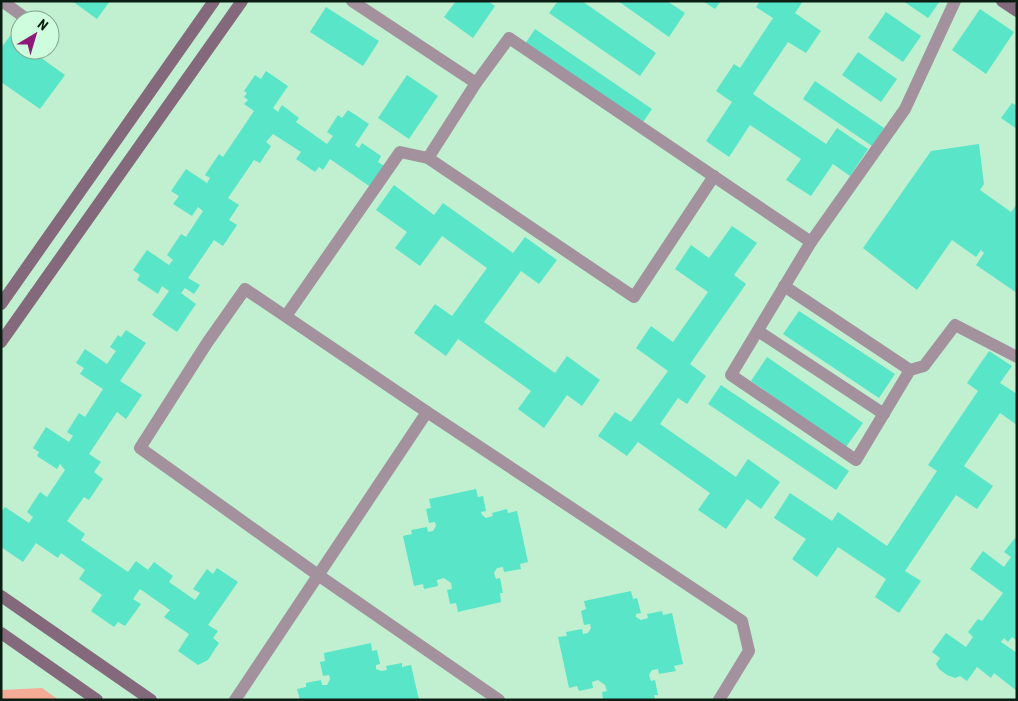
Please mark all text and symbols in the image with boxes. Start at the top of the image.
north arrow [10,10,60,60]
text: N [35,16,51,34]

